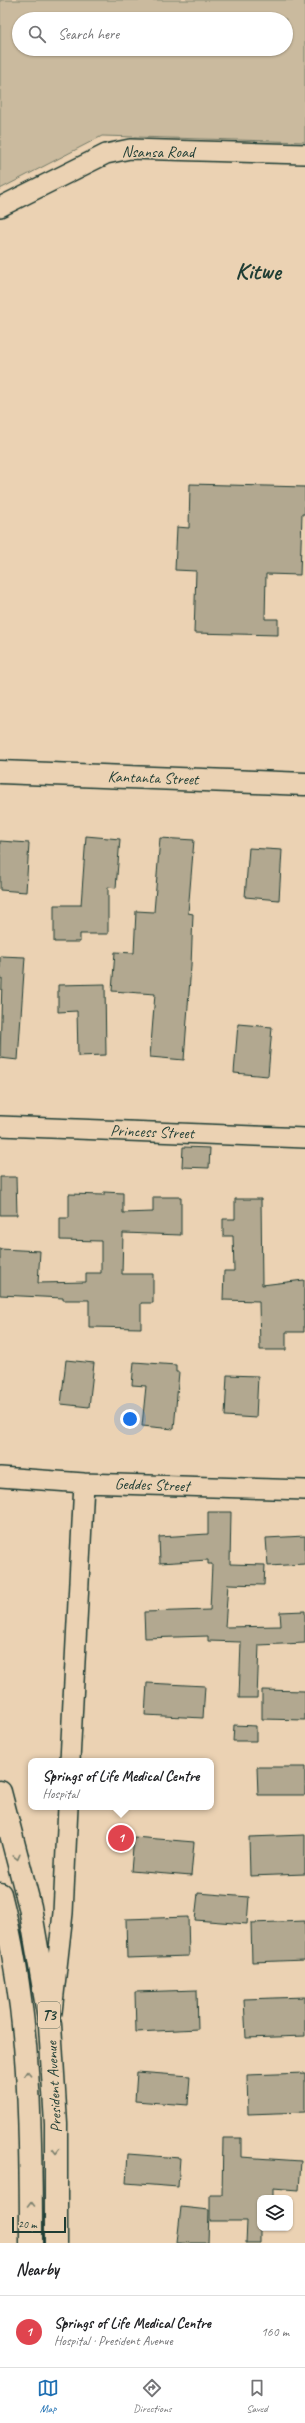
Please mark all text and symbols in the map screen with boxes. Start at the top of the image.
search box [12,12,293,56]
icon: search [26,23,48,45]
text: Search here [58,25,119,44]
street label: Nsansa Road [122,142,197,162]
district label: Kitwe [235,256,283,286]
street label: Kantanta Street [107,766,200,790]
street label: Princess Street [110,1121,196,1144]
your location [120,1409,140,1429]
street label: Geddes Street [114,1474,192,1496]
popup [28,1758,214,1810]
text: Springs of Life Medical Centre [43,1767,199,1786]
text: Hospital [43,1786,78,1802]
pin: 1 [108,1823,134,1853]
one-way arrow [12,1853,21,1860]
road number: T3 [38,2002,60,2028]
street label: President Avenue [42,2039,66,2133]
one-way arrow [23,2071,32,2077]
one-way arrow [52,2148,60,2154]
map controls [257,2195,293,2231]
button: layers [257,2195,293,2231]
one-way arrow [27,2201,35,2207]
scale bar [12,2215,66,2234]
text: 20 m [18,2217,37,2231]
text: Nearby [16,2259,59,2280]
text: Springs of Life Medical Centre [54,2314,211,2333]
text: 1 [26,2324,32,2340]
text: 160 m [261,2324,289,2340]
text: Hospital · President Avenue [54,2333,173,2349]
tab: Map [37,2377,59,2415]
tab: Directions [133,2377,172,2415]
tab: Saved [246,2377,268,2415]

